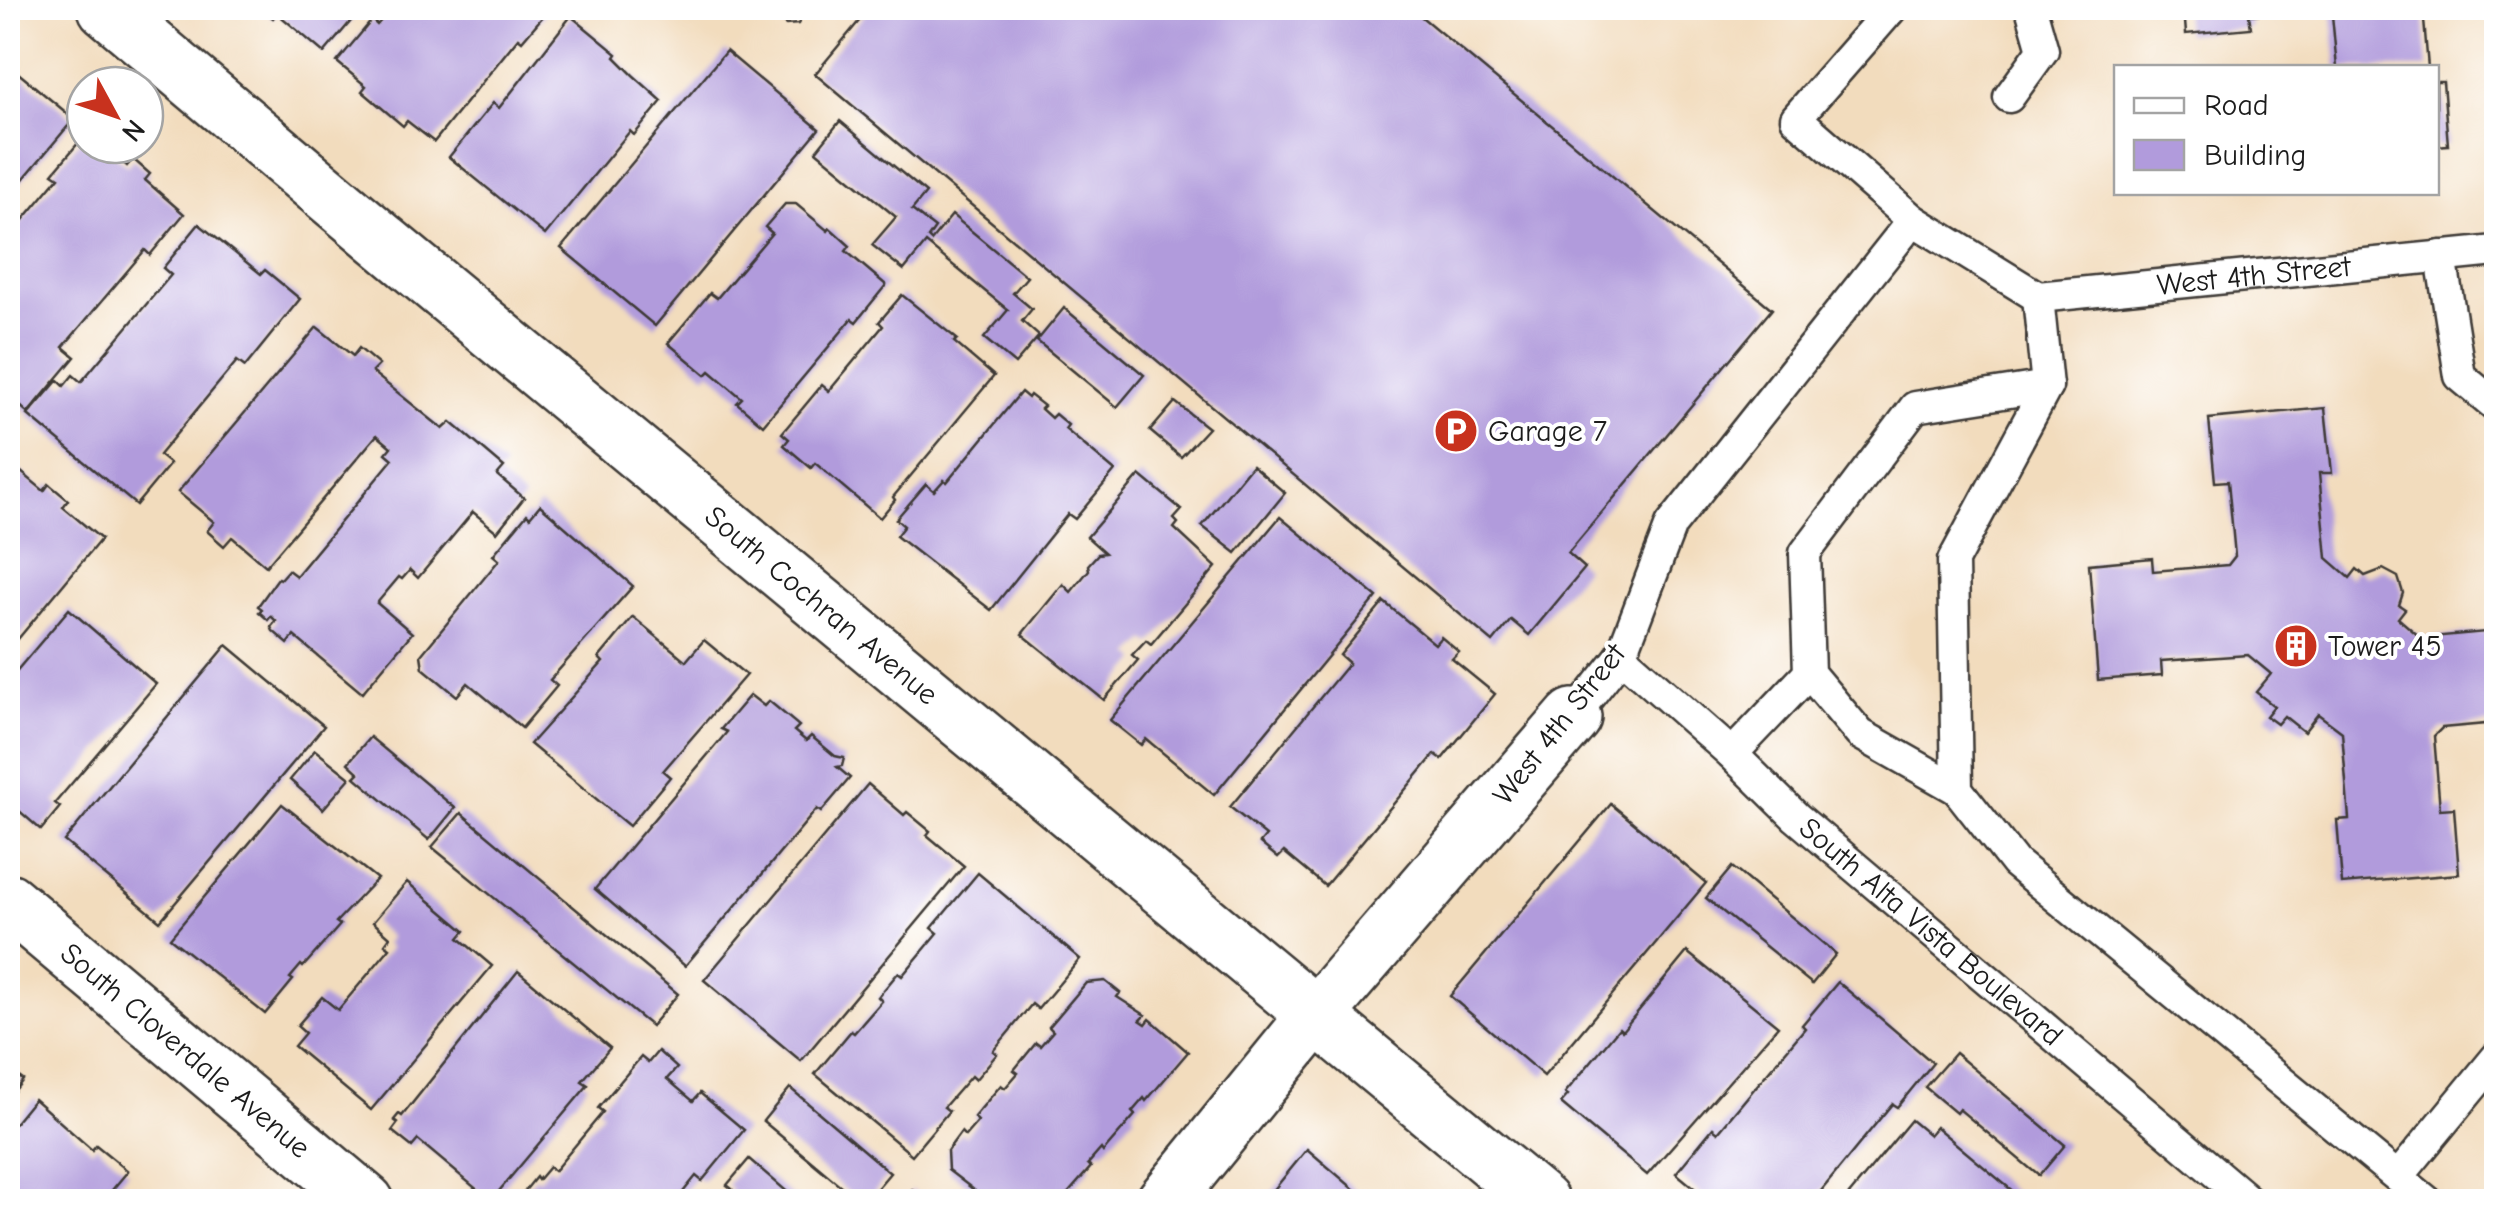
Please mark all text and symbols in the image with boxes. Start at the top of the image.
north arrow [65,65,165,165]
legend [2114,65,2439,195]
text: Road [2204,88,2269,123]
text: N [115,113,152,148]
text: Building [2204,138,2307,173]
street label: West 4th Street [2155,249,2354,303]
parking icon: Garage 7 [1433,408,1479,454]
place label: Garage 7 [1488,414,1607,449]
street label: South Cochran Avenue [698,499,945,712]
building icon: Tower 45 [2273,623,2319,669]
place label: Tower 45 [2328,629,2442,664]
street label: West 4th Street [1486,636,1634,812]
street label: South Alta Vista Boulevard [1792,811,2070,1053]
street label: South Cloverdale Avenue [53,936,317,1166]

